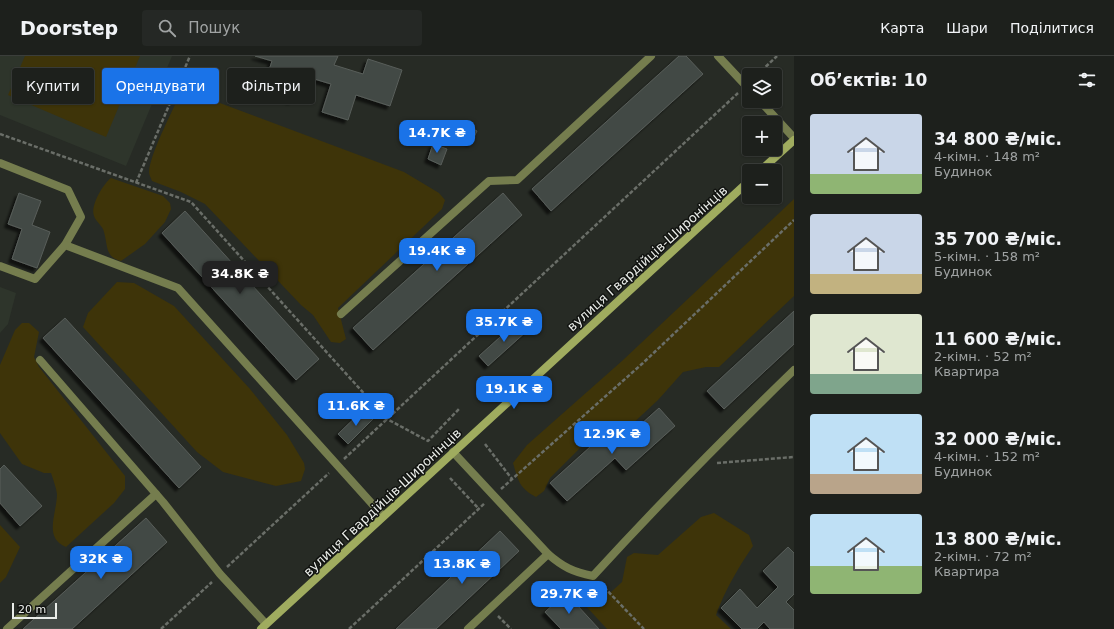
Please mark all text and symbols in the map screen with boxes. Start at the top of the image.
search box [142,10,422,46]
text: Doorstep [20,17,118,39]
icon: search [156,17,178,39]
text: Пошук [188,19,240,37]
text: Карта [880,20,924,36]
text: Шари [946,20,988,36]
text: Поділитися [1010,20,1094,36]
chip: Купити [12,68,94,104]
chip: Орендувати [102,68,219,104]
chip: Фільтри [227,68,315,104]
map controls [742,68,782,204]
button: layers [742,68,782,108]
icon: filters [1076,69,1098,91]
text: Об’єктів: 10 [810,70,927,90]
button: + [742,116,782,156]
pin: 14.7K ₴ [400,120,474,154]
text: 14.7K ₴ [408,125,466,140]
text: 34 800 ₴/міс. [934,129,1062,149]
icon: home [842,130,890,178]
text: 4-кімн. · 148 m² [934,149,1040,164]
button: − [742,164,782,204]
text: Будинок [934,164,992,179]
street label: вулиця Гвардійців-Широнінців [564,183,730,334]
text: 35 700 ₴/міс. [934,229,1062,249]
icon: home [842,230,890,278]
pin: 19.4K ₴ [400,238,474,272]
text: 19.4K ₴ [408,243,466,258]
text: 5-кімн. · 158 m² [934,249,1040,264]
pin: 34.8K ₴ [203,261,277,295]
text: Будинок [934,264,992,279]
text: 34.8K ₴ [211,266,269,281]
pin: 35.7K ₴ [467,309,541,343]
text: 35.7K ₴ [475,314,533,329]
text: 11 600 ₴/міс. [934,329,1062,349]
icon: home [842,330,890,378]
text: 2-кімн. · 52 m² [934,349,1032,364]
text: Квартира [934,364,999,379]
pin: 19.1K ₴ [477,376,551,410]
text: 19.1K ₴ [485,381,543,396]
pin: 11.6K ₴ [319,393,393,427]
text: 11.6K ₴ [327,398,385,413]
pin: 12.9K ₴ [575,421,649,455]
street label: вулиця Гвардійців-Широнінців [300,425,464,579]
text: 12.9K ₴ [583,426,641,441]
text: 32 000 ₴/міс. [934,429,1062,449]
icon: home [842,430,890,478]
text: 4-кімн. · 152 m² [934,449,1040,464]
text: Будинок [934,464,992,479]
text: 13 800 ₴/міс. [934,529,1062,549]
icon: home [842,530,890,578]
pin: 32K ₴ [73,546,129,580]
text: 2-кімн. · 72 m² [934,549,1032,564]
text: 32K ₴ [79,551,123,566]
pin: 13.8K ₴ [425,551,499,585]
text: 13.8K ₴ [433,556,491,571]
text: Квартира [934,564,999,579]
pin: 29.7K ₴ [532,581,606,615]
text: 29.7K ₴ [540,586,598,601]
scale bar [12,601,57,620]
text: 20 m [18,603,46,616]

